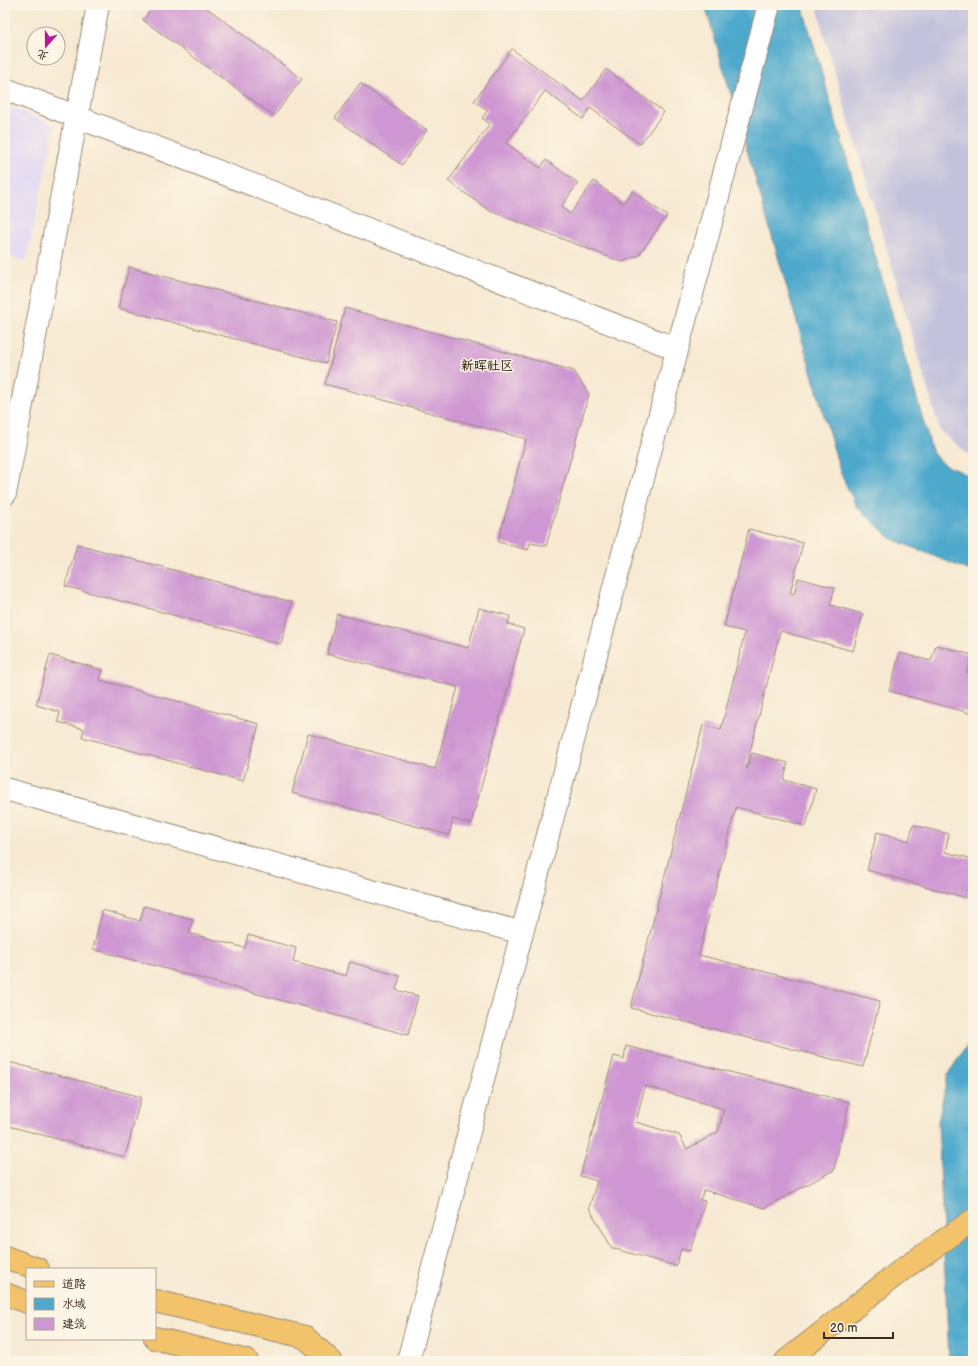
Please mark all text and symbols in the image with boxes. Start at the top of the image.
north arrow [26,26,66,66]
text: 北 [35,47,50,63]
district label: 新晖社区 [461,358,513,374]
legend [26,1268,156,1340]
text: 道路 [62,1277,86,1292]
text: 水域 [62,1297,86,1312]
scale bar [824,1314,893,1340]
text: 建筑 [62,1317,86,1332]
text: 20 m [830,1321,857,1336]

